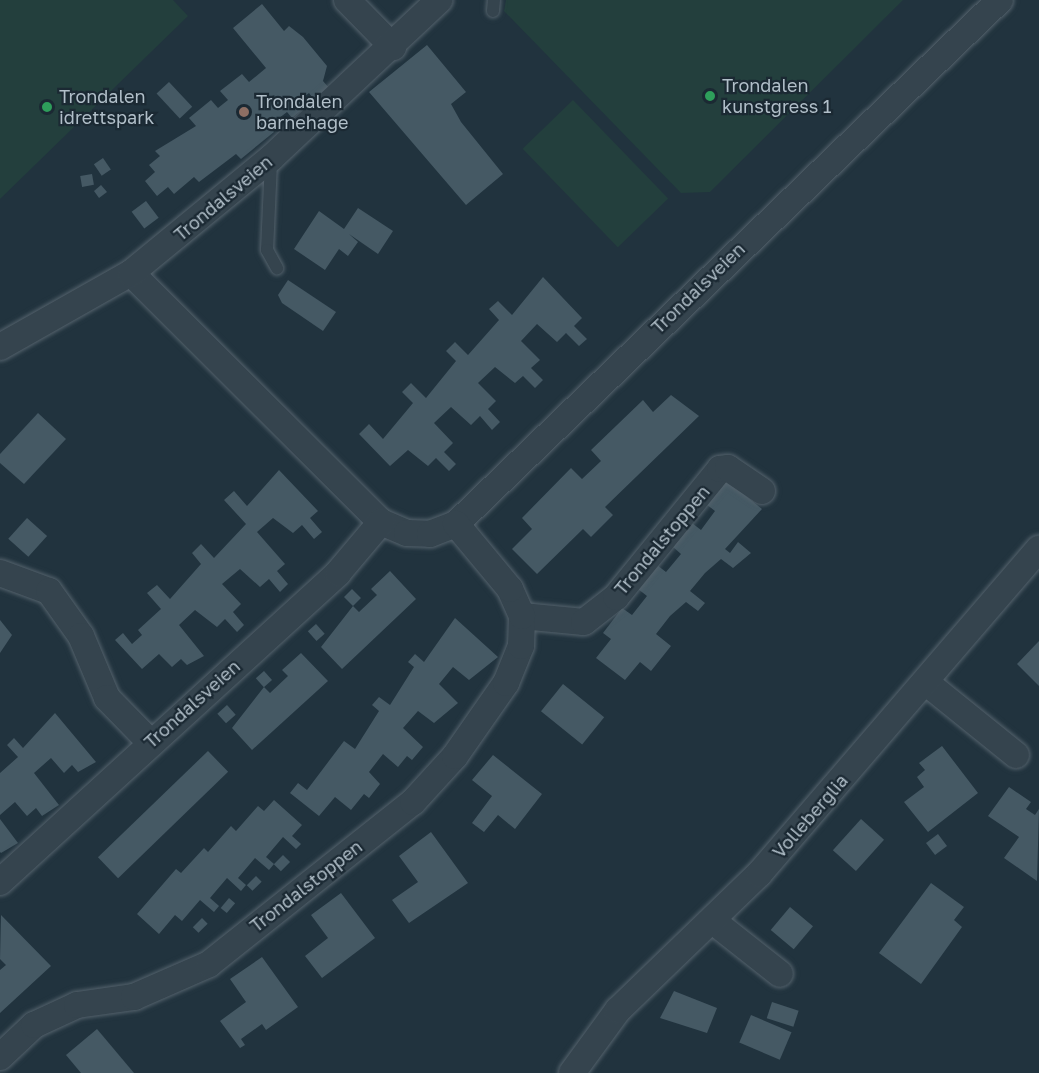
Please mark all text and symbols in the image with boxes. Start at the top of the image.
place label: Trondalen kunstgress 1 [722,75,832,118]
place label: Trondalen idrettspark [59,86,154,128]
marker: Trondalen kunstgress 1 [703,89,717,103]
place label: Trondalen barnehage [256,91,349,134]
marker: Trondalen idrettspark [40,100,54,114]
marker: Trondalen barnehage [237,105,251,119]
street label: Trondalsveien [170,151,276,245]
street label: Trondalsveien [647,238,749,338]
street label: Trondalstoppen [610,481,714,599]
street label: Trondalsveien [140,655,244,753]
street label: Volleberglia [768,770,852,862]
street label: Trondalstoppen [246,835,366,937]

